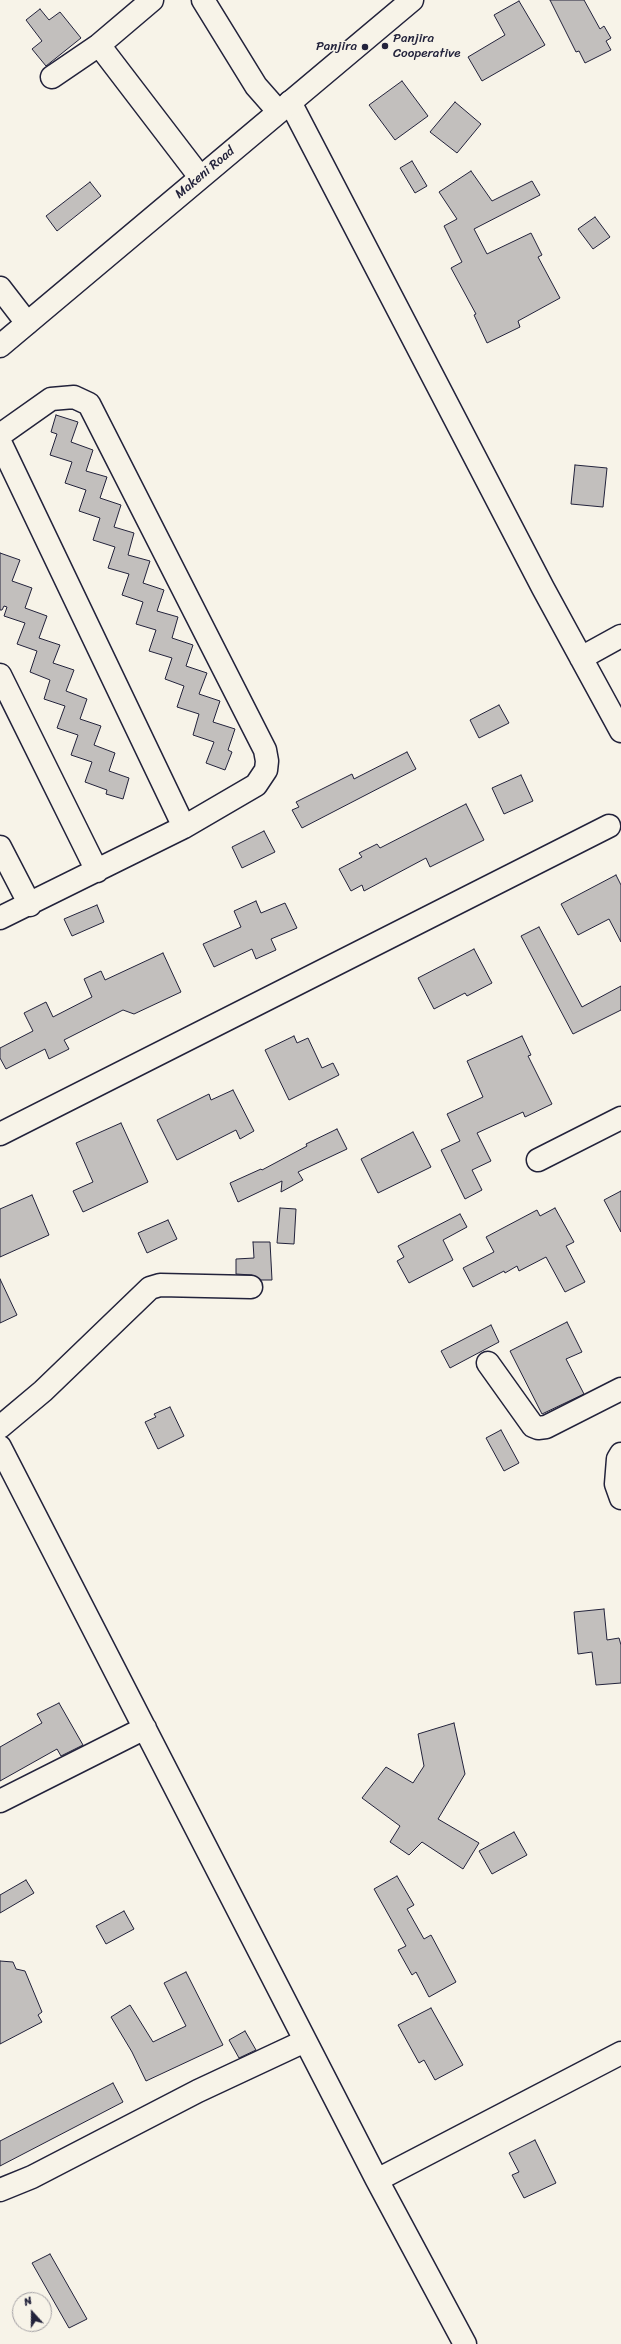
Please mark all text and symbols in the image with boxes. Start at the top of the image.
place label: Panjira Cooperative [393,31,460,62]
place label: Panjira [316,39,357,55]
marker: Panjira Cooperative [380,41,390,51]
marker: Panjira [360,42,370,52]
street label: Makeni Road [172,144,238,202]
text: N [21,2291,35,2311]
north arrow [12,2292,52,2332]

